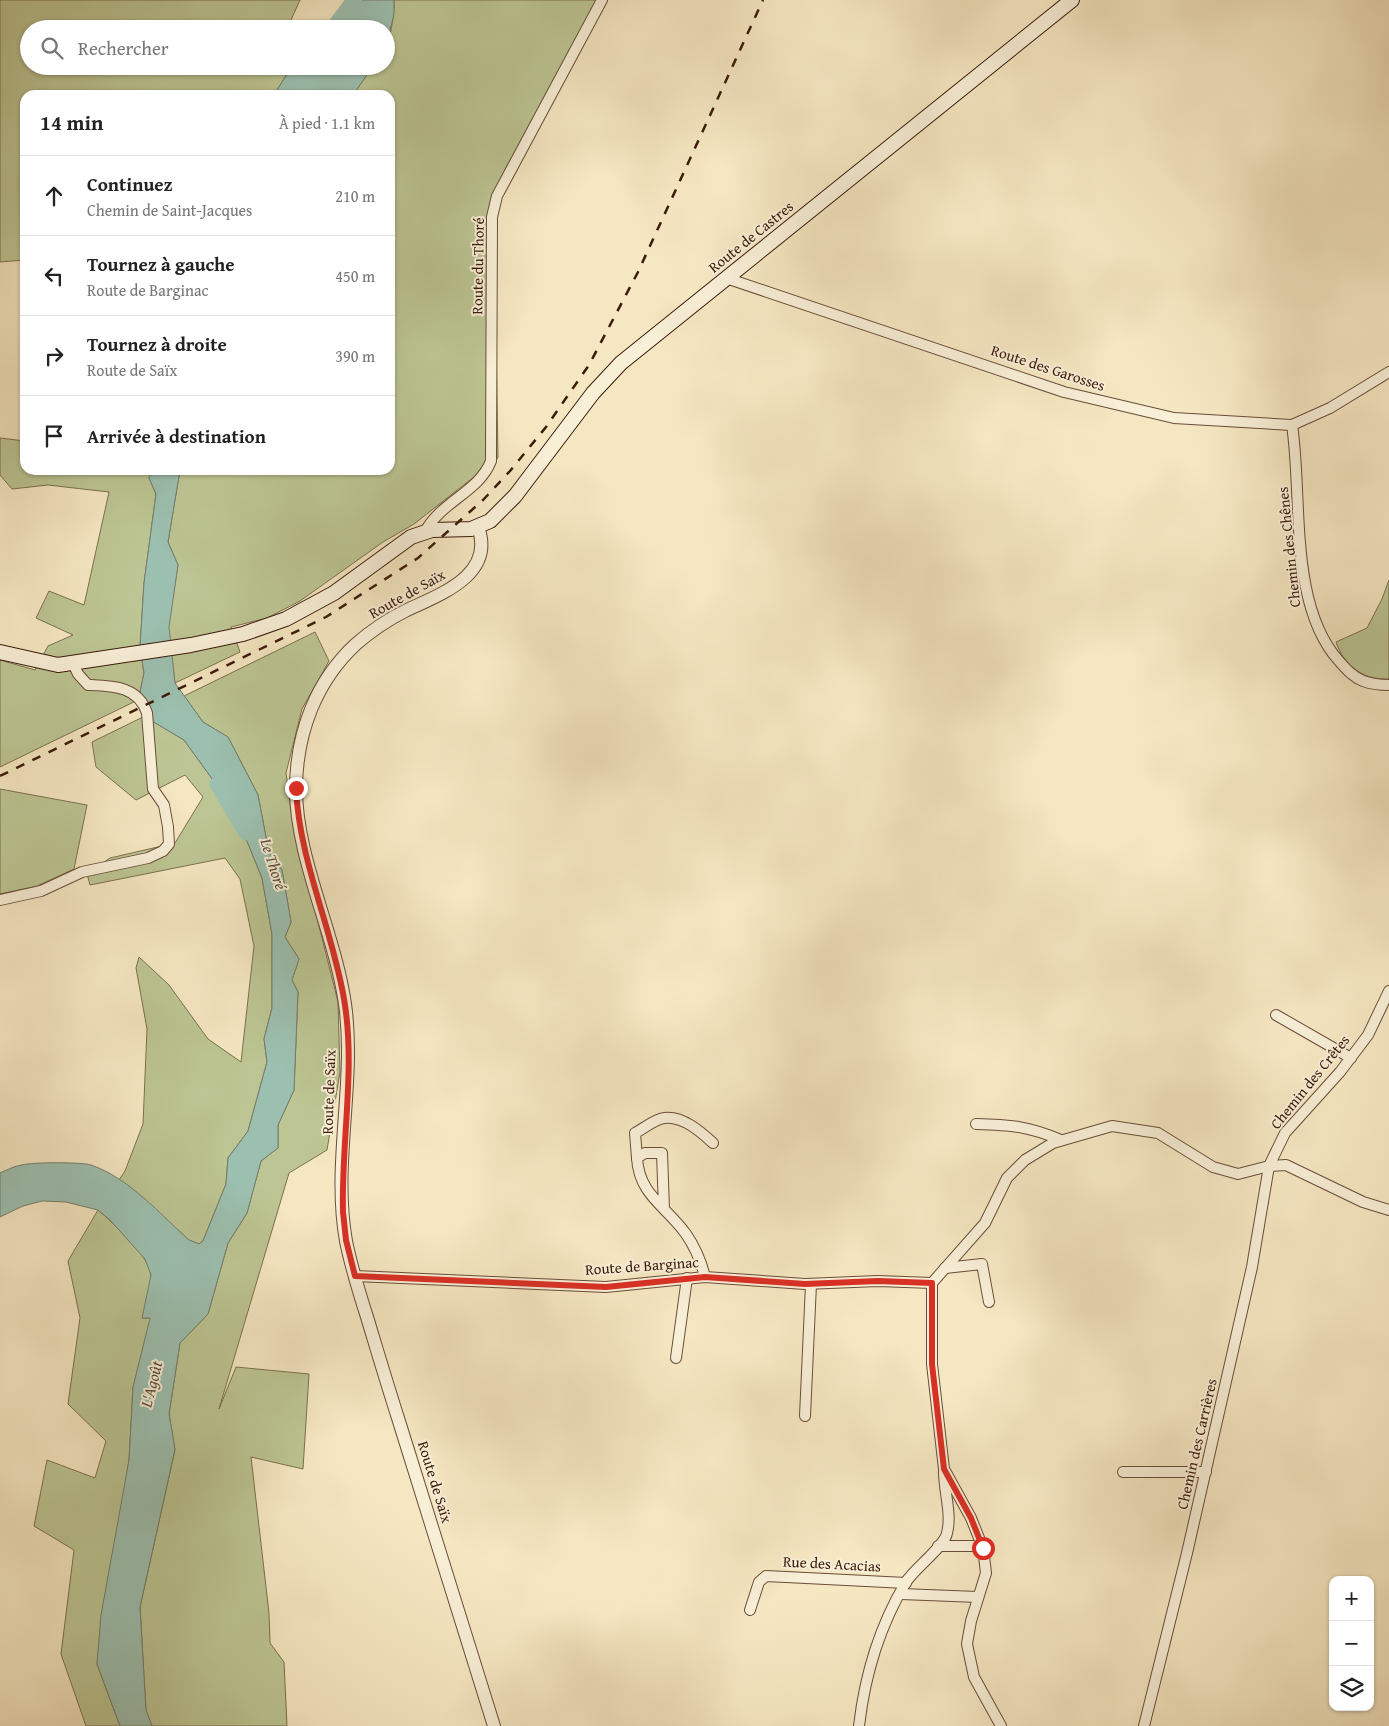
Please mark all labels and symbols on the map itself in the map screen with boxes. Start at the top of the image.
street label: Route de Castres [704,196,798,277]
street label: Route du Thoré [466,217,489,315]
street label: Route des Garosses [988,339,1108,396]
street label: Chemin des Chênes [1272,486,1305,608]
street label: Route de Saïx [365,564,449,623]
route end [285,777,308,800]
water label: Le Thoré [254,834,294,893]
street label: Chemin des Crêtes [1265,1030,1354,1133]
street label: Route de Saïx [317,1049,340,1135]
street label: Route de Barginac [584,1251,700,1280]
water label: L'Agoût [133,1357,169,1411]
street label: Chemin des Carrières [1171,1376,1222,1511]
street label: Route de Saïx [413,1438,458,1526]
route start [972,1537,995,1560]
street label: Rue des Acacias [782,1550,882,1577]

